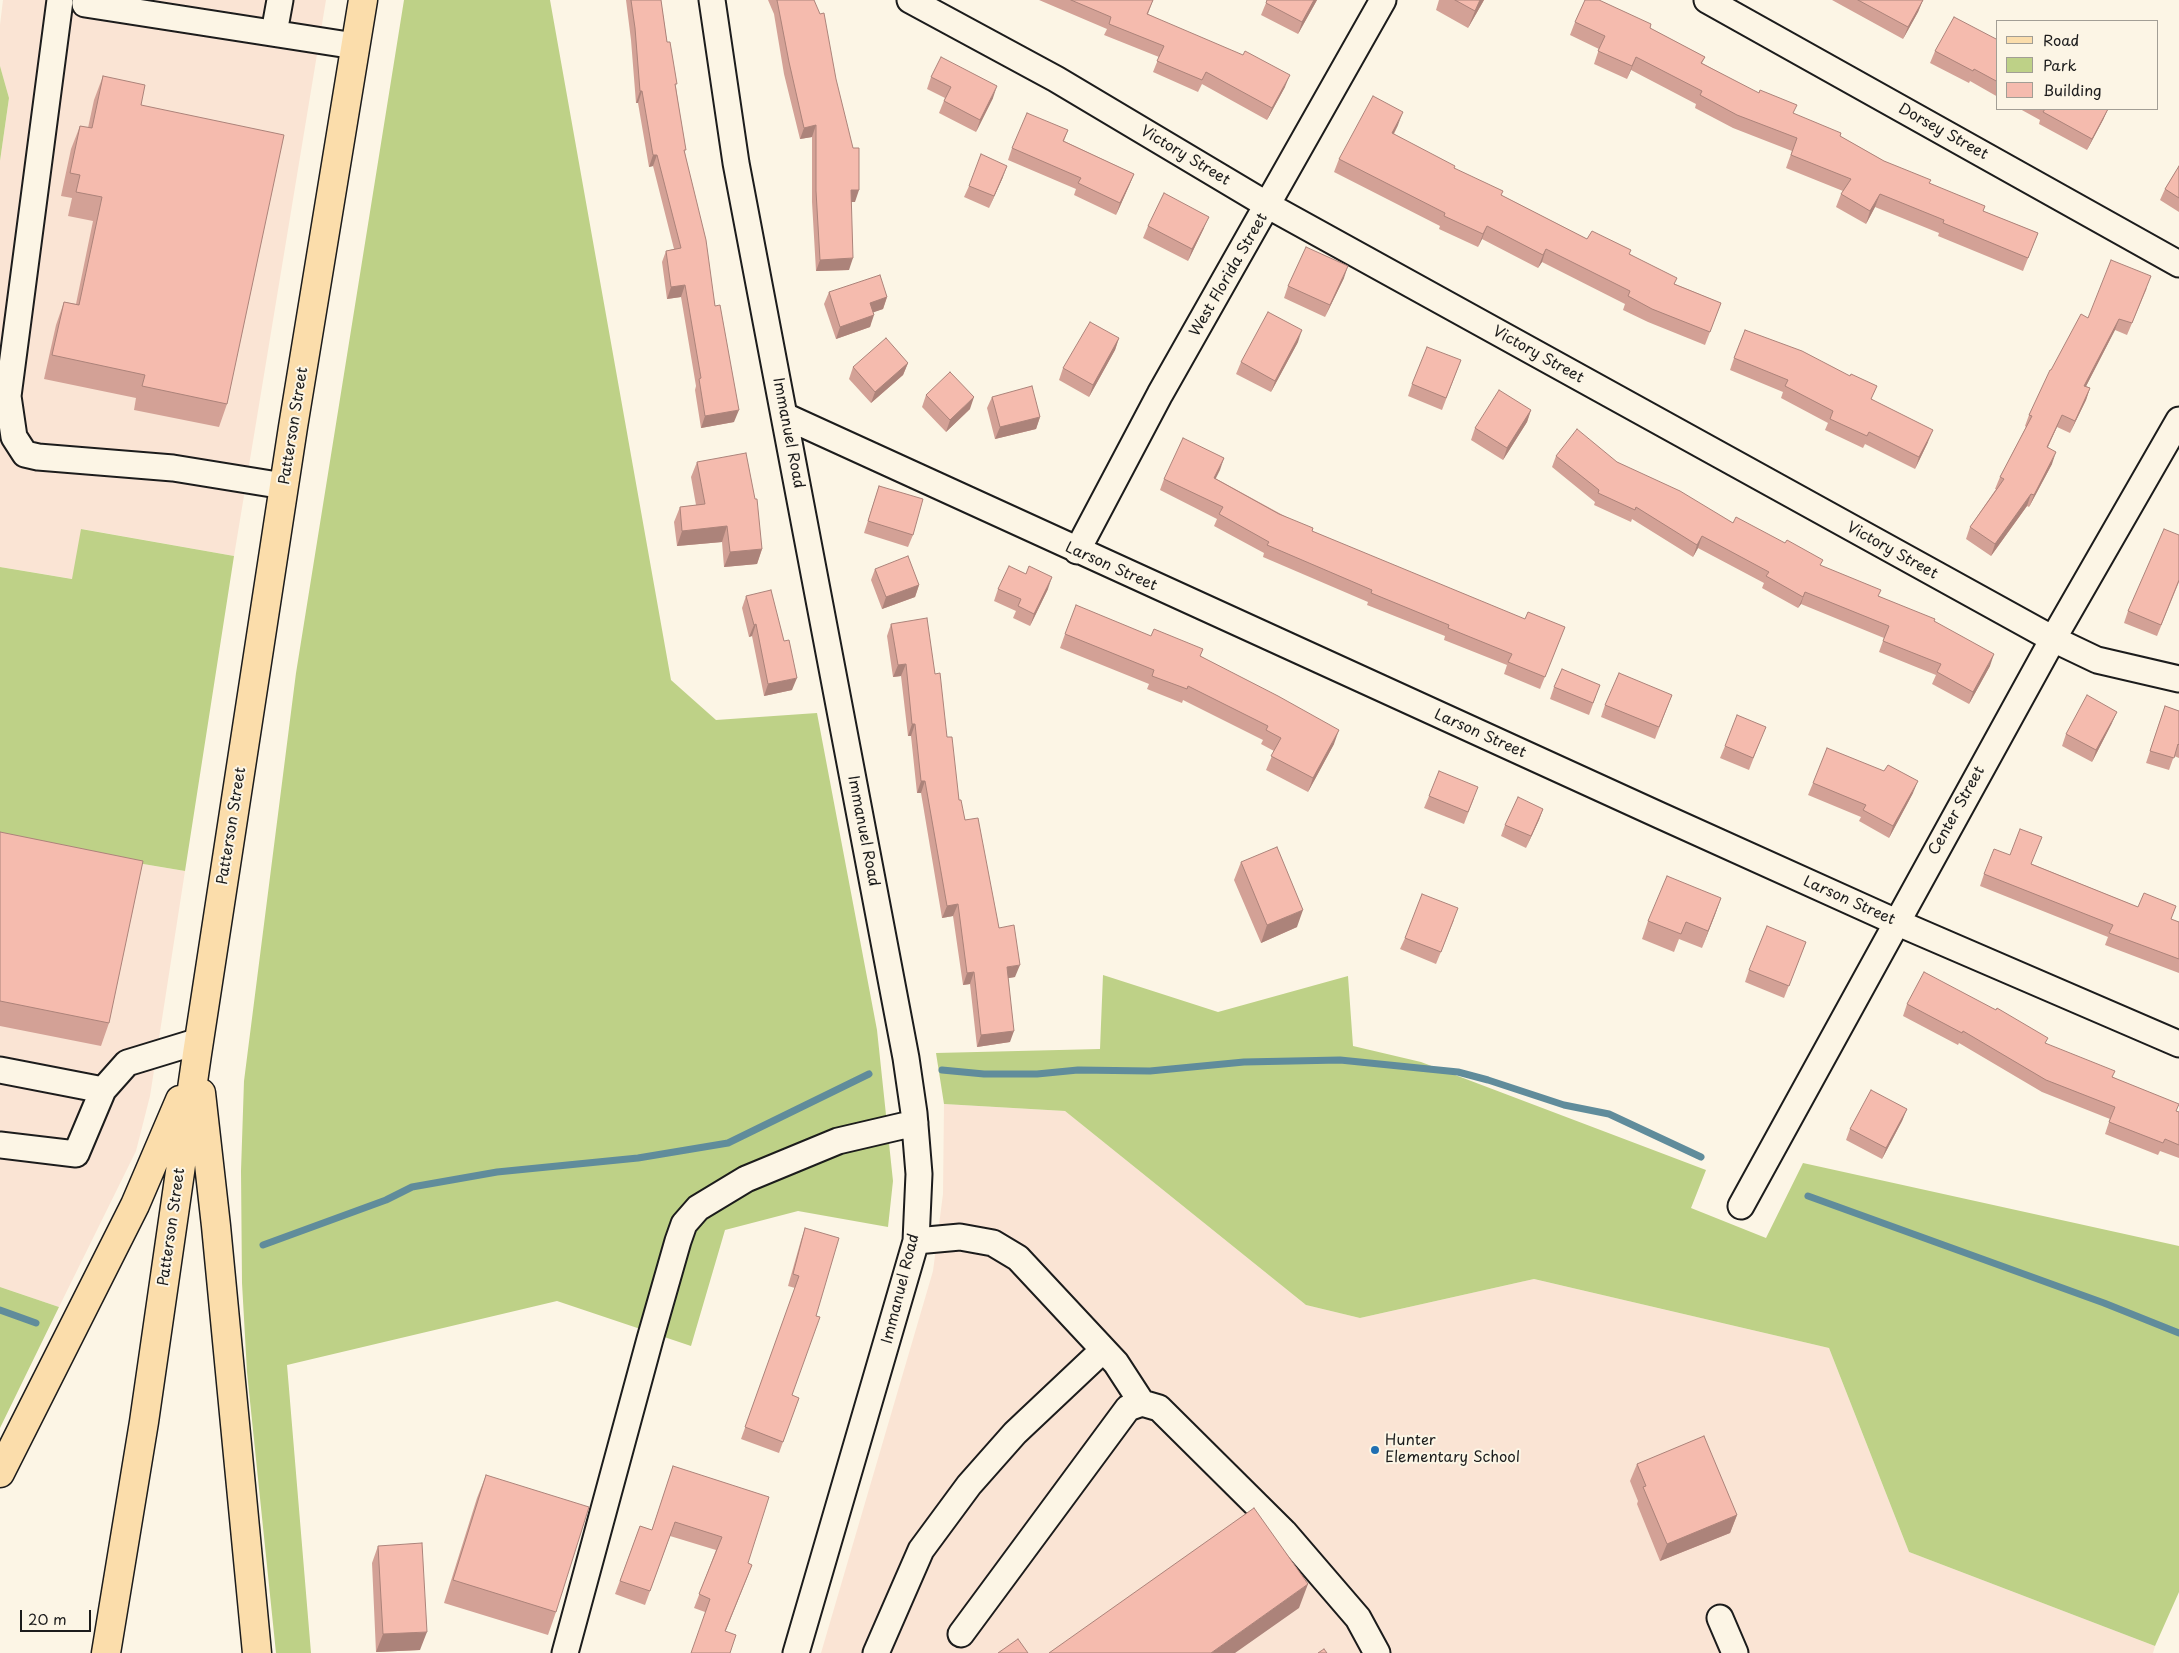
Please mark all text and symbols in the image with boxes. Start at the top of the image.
legend [1996,20,2159,110]
text: Road [2043,28,2079,51]
text: Park [2043,53,2077,76]
text: Building [2043,78,2102,101]
street label: Dorsey Street [1895,100,1991,164]
street label: Victory Street [1137,122,1233,190]
street label: West Florida Street [1186,210,1272,340]
street label: Victory Street [1489,323,1587,387]
street label: Patterson Street [276,366,312,486]
street label: Immanuel Road [768,376,808,490]
street label: Victory Street [1843,519,1941,583]
street label: Larson Street [1062,539,1160,595]
street label: Larson Street [1431,706,1529,762]
street label: Center Street [1925,763,1989,859]
street label: Patterson Street [214,766,250,886]
street label: Immanuel Road [843,774,883,888]
street label: Larson Street [1800,873,1898,929]
street label: Patterson Street [155,1167,189,1287]
street label: Immanuel Road [879,1232,923,1346]
place label: Hunter Elementary School [1385,1432,1520,1467]
marker: Hunter Elementary School [1369,1444,1381,1456]
scale bar [22,1600,94,1632]
text: 20 m [28,1607,67,1630]

